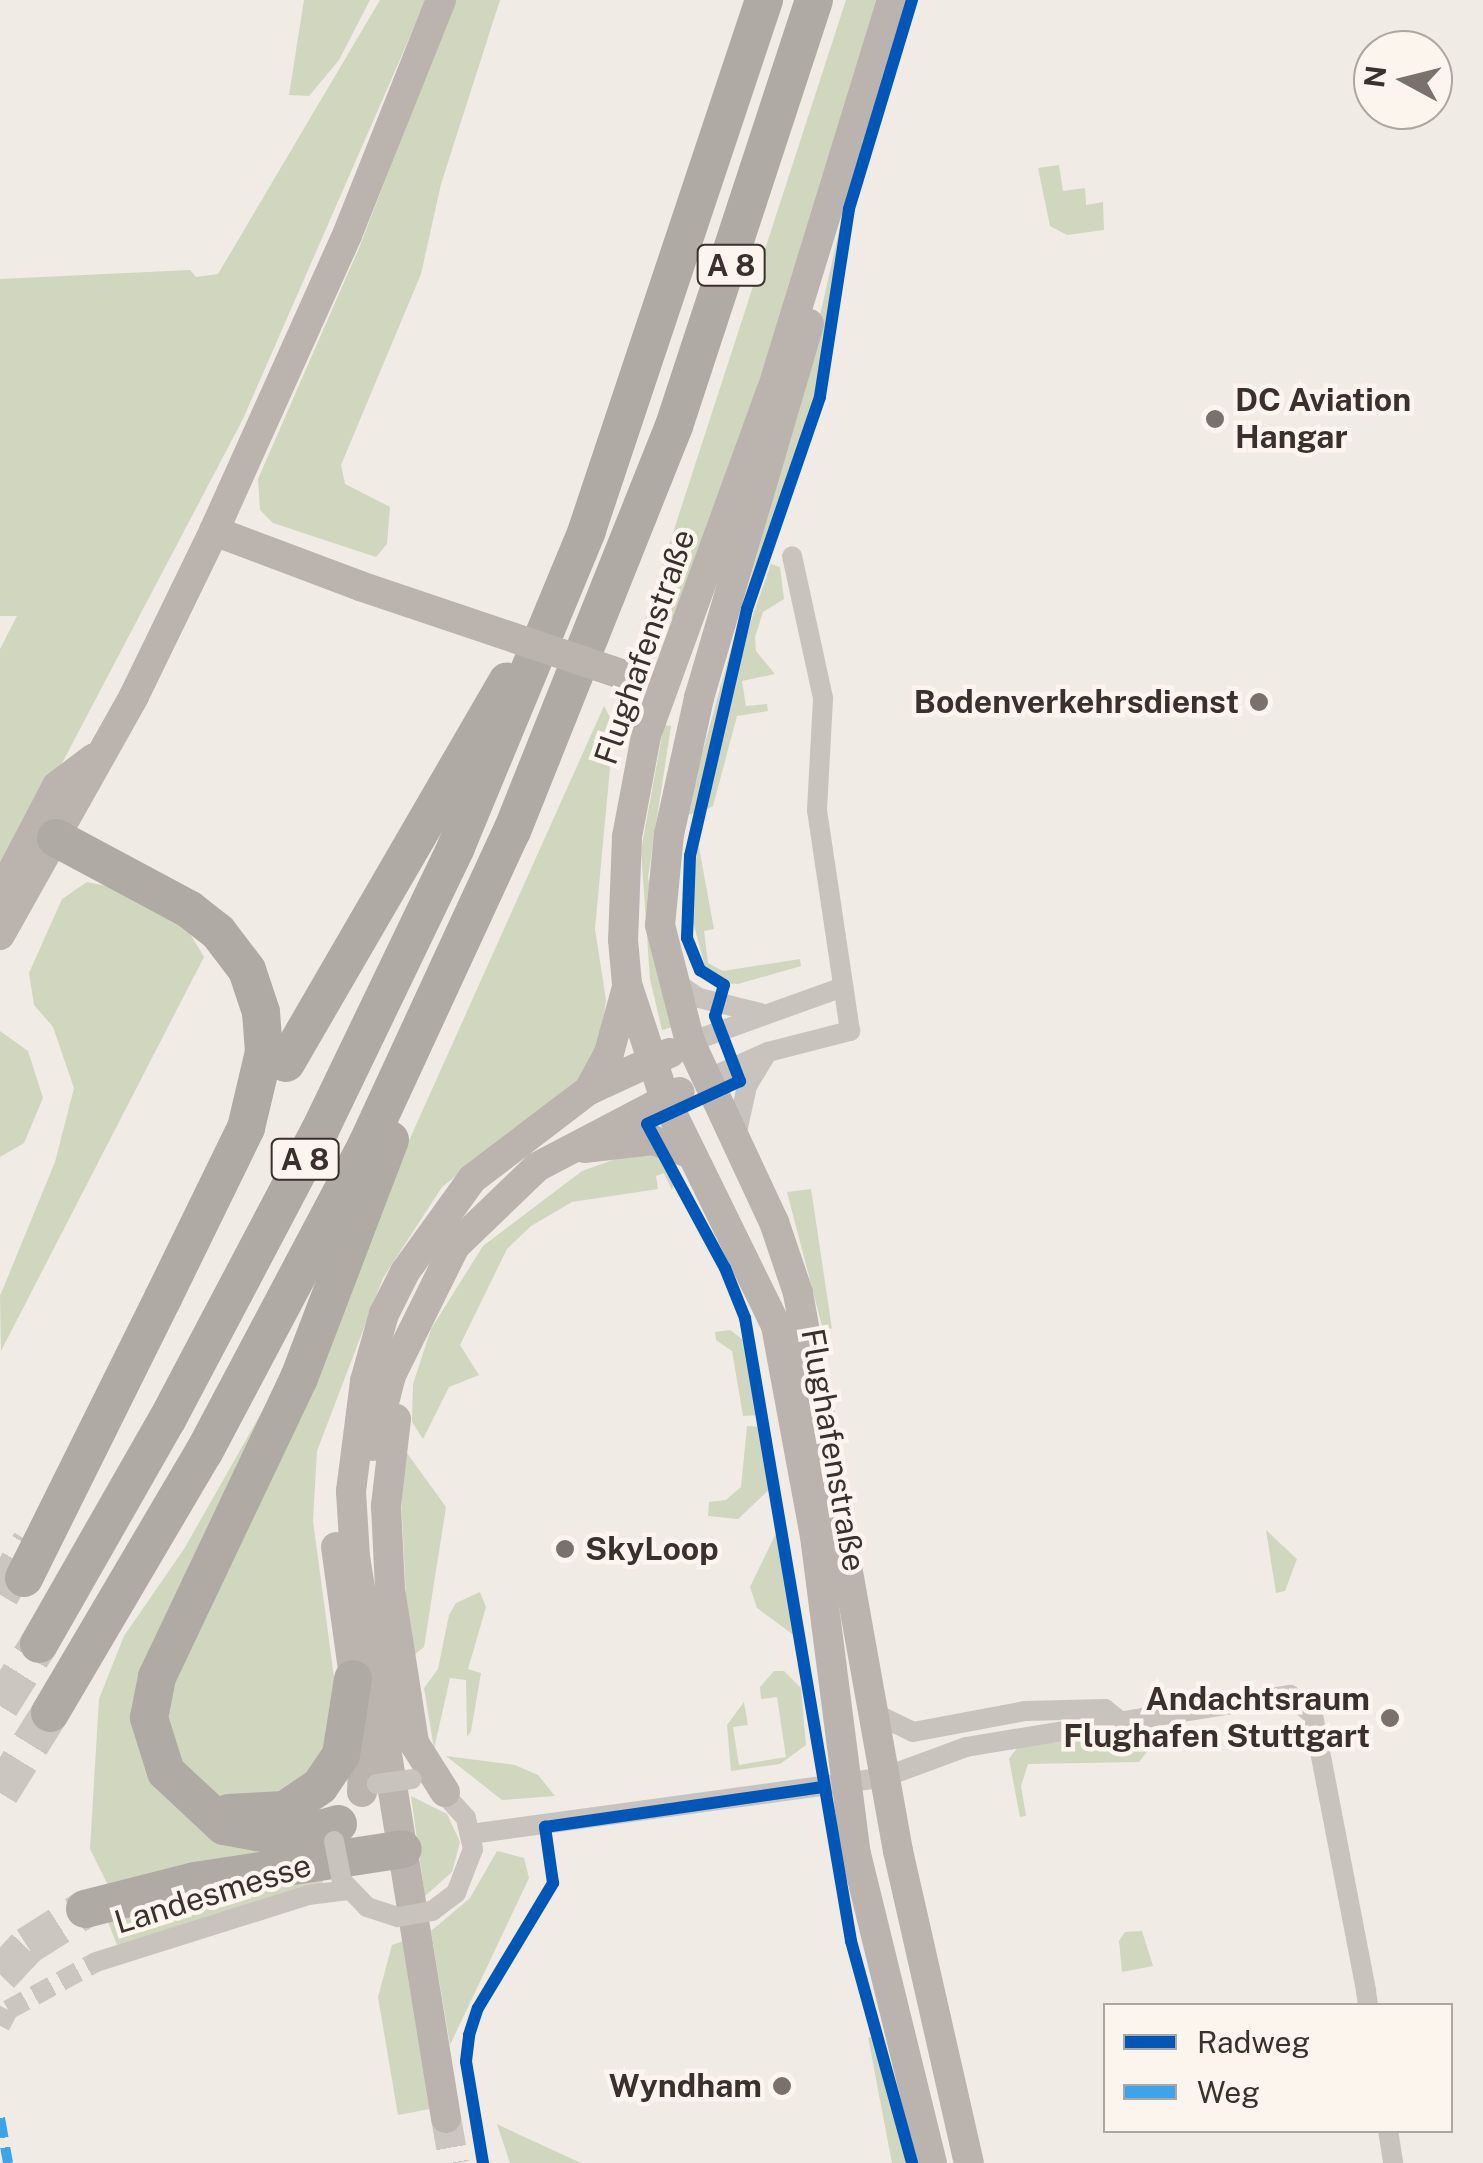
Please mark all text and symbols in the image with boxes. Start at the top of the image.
north arrow [1353,30,1453,130]
text: N [1357,64,1392,89]
road number: A 8 [696,240,766,290]
place label: DC Aviation Hangar [1235,382,1411,457]
marker: DC Aviation Hangar [1204,408,1226,430]
street label: Flughafenstraße [587,524,703,770]
place label: Bodenverkehrsdienst [914,683,1239,721]
marker: Bodenverkehrsdienst [1248,691,1270,713]
road number: A 8 [270,1134,340,1184]
street label: Flughafenstraße [793,1326,873,1574]
place label: SkyLoop [585,1530,719,1568]
marker: SkyLoop [554,1538,576,1560]
place label: Andachtsraum Flughafen Stuttgart [1063,1681,1370,1756]
marker: Andachtsraum Flughafen Stuttgart [1379,1707,1401,1729]
street label: Landesmesse [110,1846,316,1942]
legend [1103,2003,1453,2133]
text: Radweg [1197,2024,1310,2060]
place label: Wyndham [609,2067,762,2105]
text: Weg [1197,2074,1260,2110]
marker: Wyndham [771,2075,793,2097]

